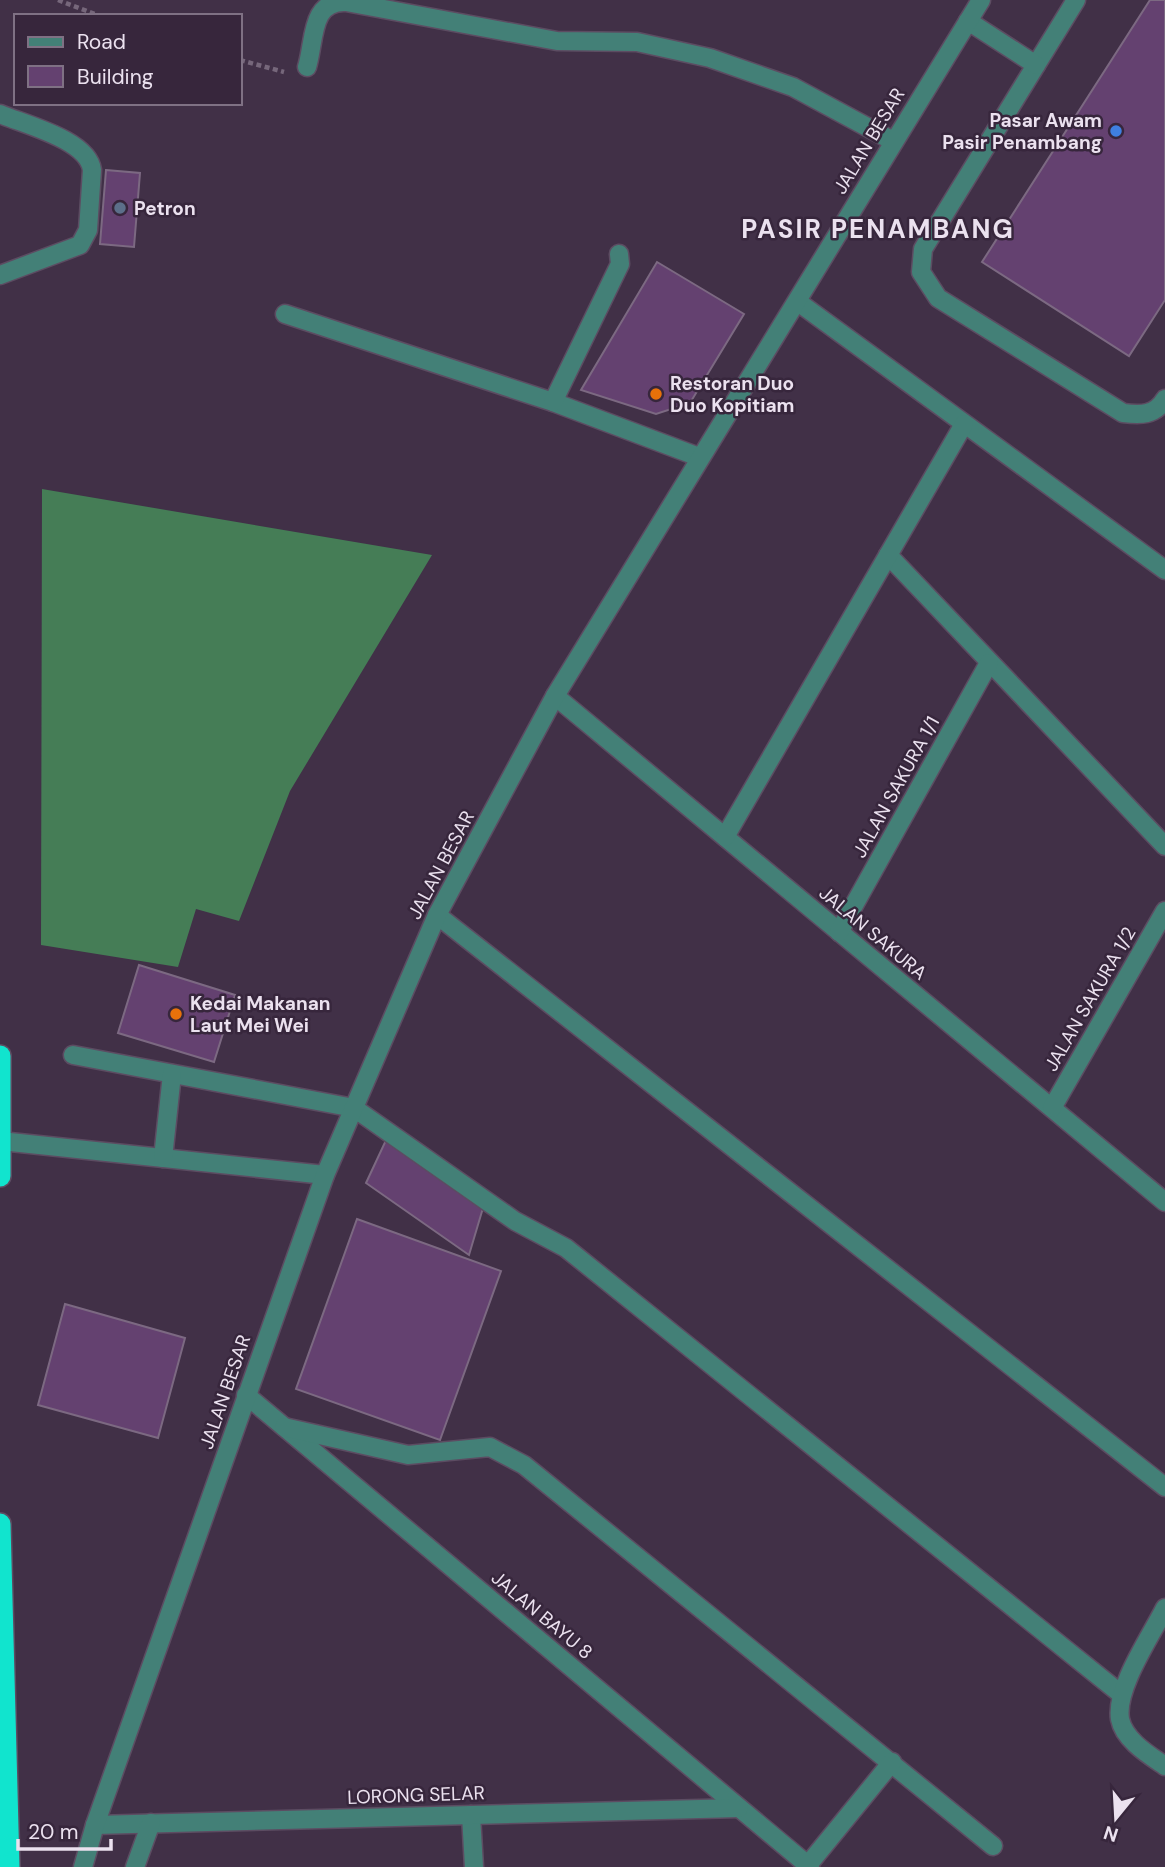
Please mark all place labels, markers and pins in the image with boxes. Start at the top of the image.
place label: Pasar Awam Pasir Penambang [942,108,1102,155]
marker: Pasar Awam Pasir Penambang [1108,123,1124,139]
place label: Petron [134,196,196,221]
marker: Petron [112,200,128,216]
place label: Restoran Duo Duo Kopitiam [670,371,794,418]
marker: Restoran Duo Duo Kopitiam [648,386,664,402]
place label: Kedai Makanan Laut Mei Wei [190,991,331,1038]
marker: Kedai Makanan Laut Mei Wei [168,1006,184,1022]

